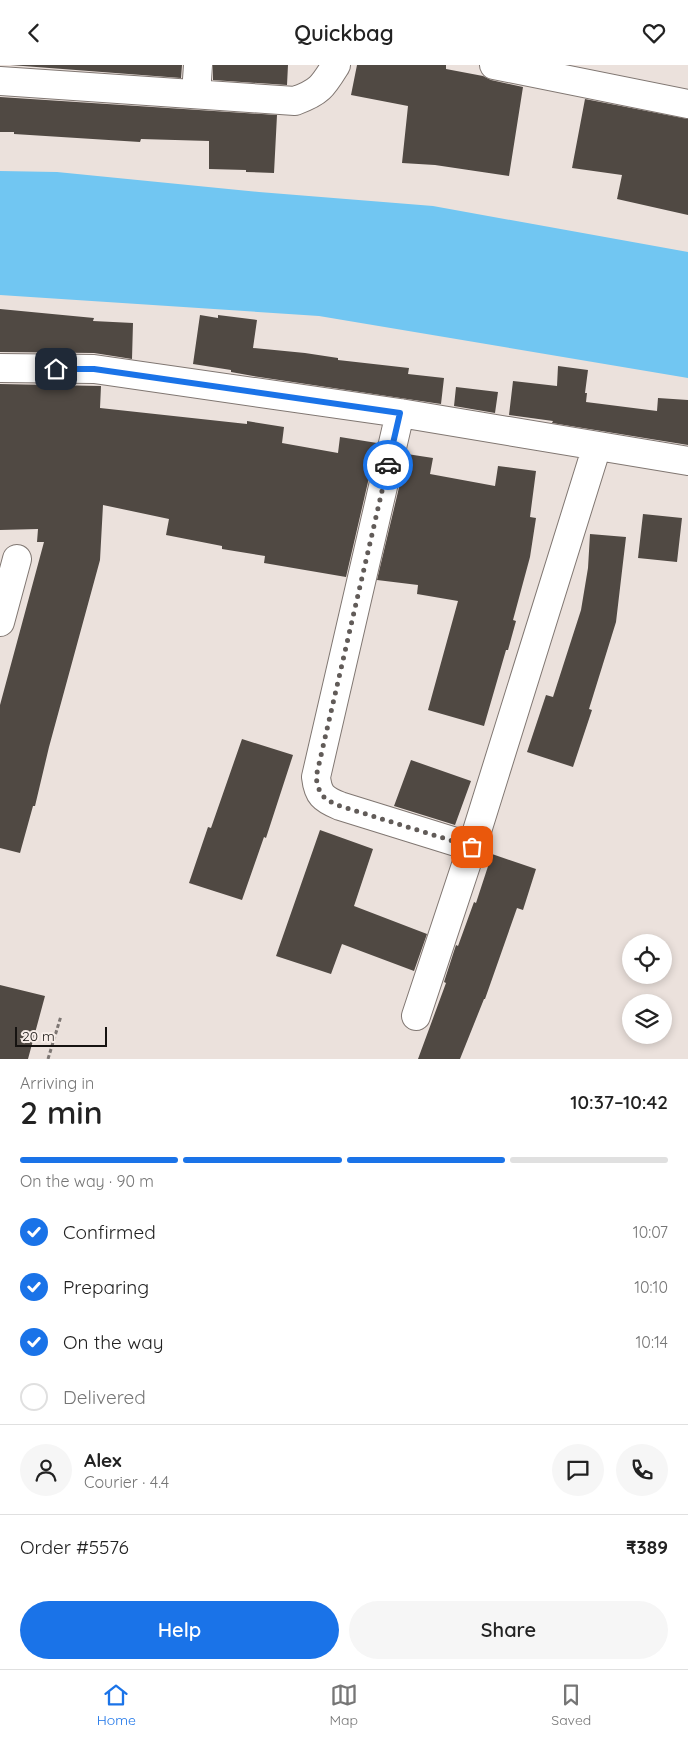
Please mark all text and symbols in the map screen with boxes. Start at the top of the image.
icon: back [20,19,48,47]
text: Quickbag [294,19,394,47]
icon: heart [640,19,668,47]
pin [35,348,77,390]
icon: home [42,355,70,383]
courier [363,440,413,490]
icon: car [374,451,402,479]
pin [451,826,493,868]
icon: bag [458,833,486,861]
map controls [622,934,672,1044]
button: locate [622,934,672,984]
button: layers [622,994,672,1044]
scale bar [15,1024,108,1047]
text: 20 m [22,1027,55,1045]
text: Arriving in [20,1073,94,1093]
text: 10:37–10:42 [570,1090,668,1114]
text: 2 min [20,1092,103,1132]
text: On the way · 90 m [20,1171,154,1191]
icon: check [20,1218,48,1246]
text: Confirmed [63,1220,156,1244]
text: 10:07 [633,1222,668,1242]
icon: check [20,1273,48,1301]
text: Preparing [63,1275,149,1299]
text: 10:10 [634,1277,668,1297]
icon: check [20,1328,48,1356]
text: On the way [63,1330,164,1354]
text: 10:14 [635,1332,668,1352]
text: Delivered [63,1385,146,1409]
button: person [20,1444,72,1496]
button: chat [552,1444,604,1496]
button: phone [616,1444,668,1496]
text: Alex [84,1448,122,1472]
text: Courier · 4.4 [84,1472,169,1492]
text: Order #5576 [20,1535,129,1559]
text: ₹389 [626,1535,668,1559]
button: Help [20,1601,339,1659]
button: Share [349,1601,668,1659]
tab: Home [97,1681,136,1729]
tab: Map [329,1681,358,1729]
tab: Saved [551,1681,591,1729]

